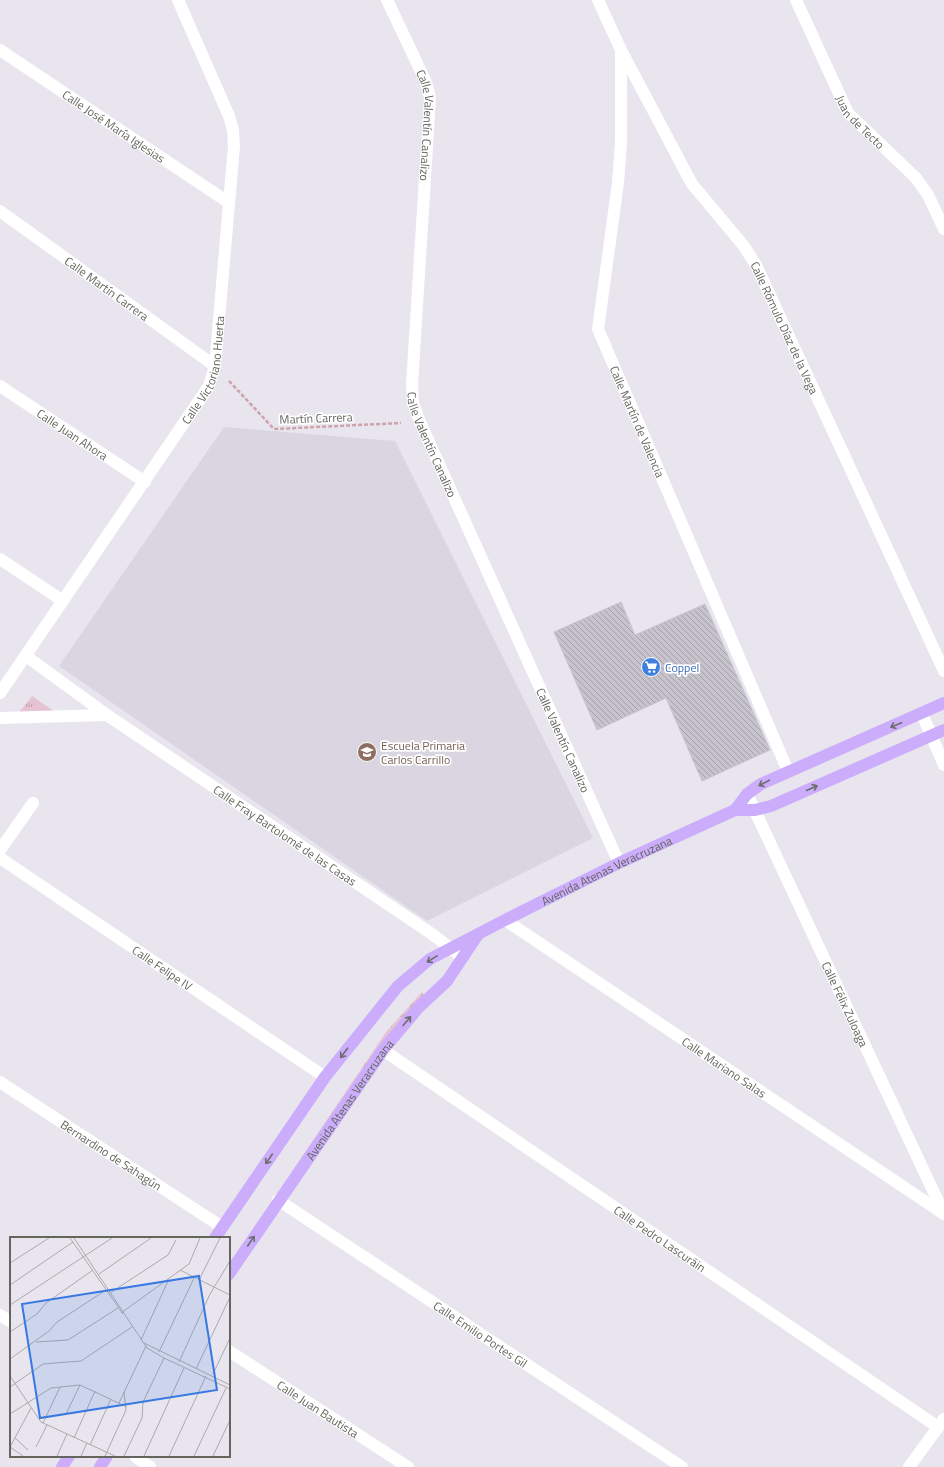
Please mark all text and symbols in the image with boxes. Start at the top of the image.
street label: Calle Valentín Canalizo [412,66,440,182]
street label: Calle José María Iglesias [59,85,170,167]
street label: Juan de Tecto [831,92,889,153]
street label: Calle Martín Carrera [61,251,153,325]
street label: Calle Rómulo Díaz de la Vega [746,257,824,397]
street label: Calle Victoriano Huerta [176,315,229,428]
street label: Calle Martín de Valencia [605,362,670,480]
street label: Calle Valentín Canalizo [403,391,462,500]
street label: Calle Juan Ahora [33,404,112,465]
street label: Martín Carrera [279,407,353,429]
supermarket icon: Coppel [640,656,662,678]
place label: Coppel [665,658,699,677]
street label: Calle Valentín Canalizo [532,685,595,795]
one-way arrow [890,722,902,729]
place label: Escuela Primaria Carlos Carrillo [381,736,465,769]
school or university icon: Escuela Primaria Carlos Carrillo [356,741,378,763]
street label: Calle Fray Bartolomé de las Casas [210,780,361,890]
one-way arrow [758,780,770,787]
one-way arrow [805,784,817,791]
street label: Avenida Atenas Veracruzana [538,831,675,910]
street label: Calle Felipe IV [128,940,197,995]
one-way arrow [426,955,438,963]
street label: Calle Félix Zuloaga [817,958,874,1050]
one-way arrow [402,1016,411,1026]
street label: Calle Mariano Salas [678,1032,771,1102]
street label: Avenida Atenas Veracruzana [301,1035,398,1164]
one-way arrow [339,1047,348,1058]
street label: Bernardino de Sahagún [57,1115,166,1195]
one-way arrow [265,1153,273,1164]
street label: Calle Pedro Lascuráin [610,1200,710,1276]
one-way arrow [247,1236,255,1247]
inset map [10,1237,230,1457]
street label: Calle Emilio Portes Gil [430,1296,532,1372]
street label: Calle Juan Bautista [273,1375,363,1442]

